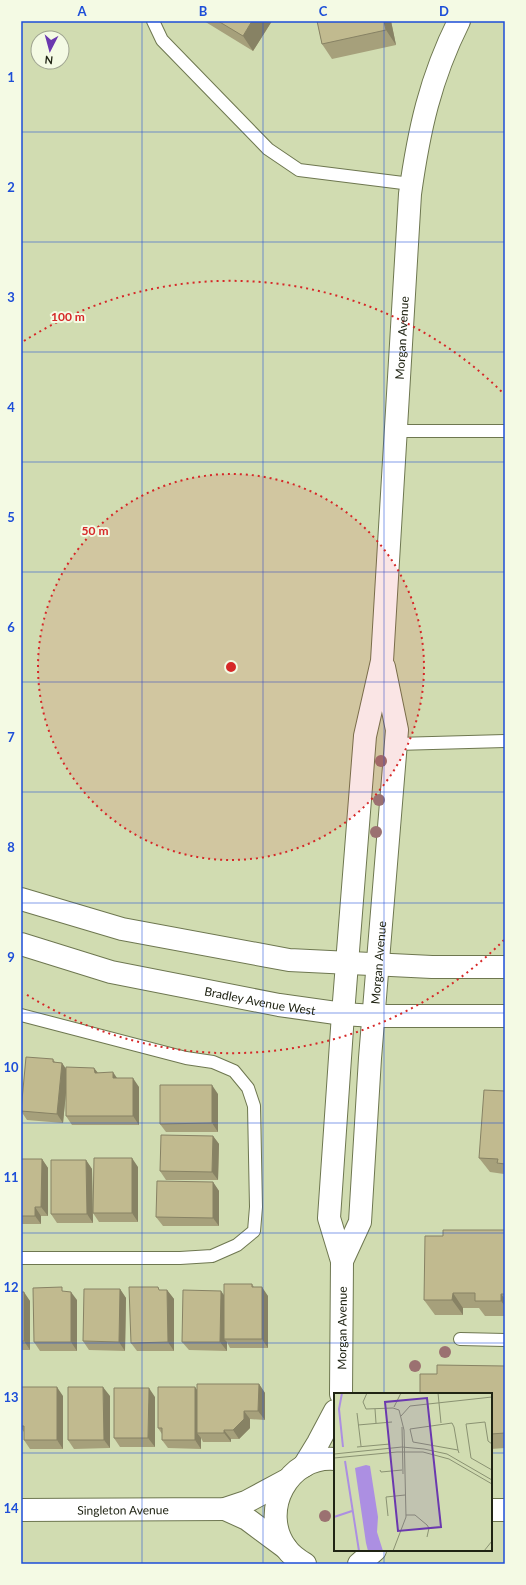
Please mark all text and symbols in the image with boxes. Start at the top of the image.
text: A [76,3,87,19]
text: B [199,3,208,19]
text: C [319,3,328,19]
text: D [439,3,449,19]
north arrow [30,30,70,70]
text: N [44,54,54,67]
text: 1 [7,69,15,85]
text: 2 [7,179,15,195]
text: 3 [7,289,15,305]
street label: Morgan Avenue [391,296,411,380]
text: 100 m [51,309,85,324]
text: 4 [7,399,15,415]
text: 5 [7,509,15,525]
text: 50 m [82,523,108,538]
text: 6 [7,619,15,635]
centre of rings [224,660,238,674]
text: 7 [7,729,15,745]
text: 8 [7,839,15,855]
street label: Morgan Avenue [367,920,389,1005]
text: 9 [7,949,15,965]
street label: Bradley Avenue West [203,983,317,1018]
text: 10 [3,1059,19,1075]
text: 11 [3,1169,19,1185]
text: 12 [3,1279,19,1295]
street label: Morgan Avenue [334,1286,349,1370]
text: 13 [3,1389,19,1405]
inset map [334,1393,492,1551]
text: 14 [3,1500,19,1516]
street label: Singleton Avenue [77,1502,169,1517]

